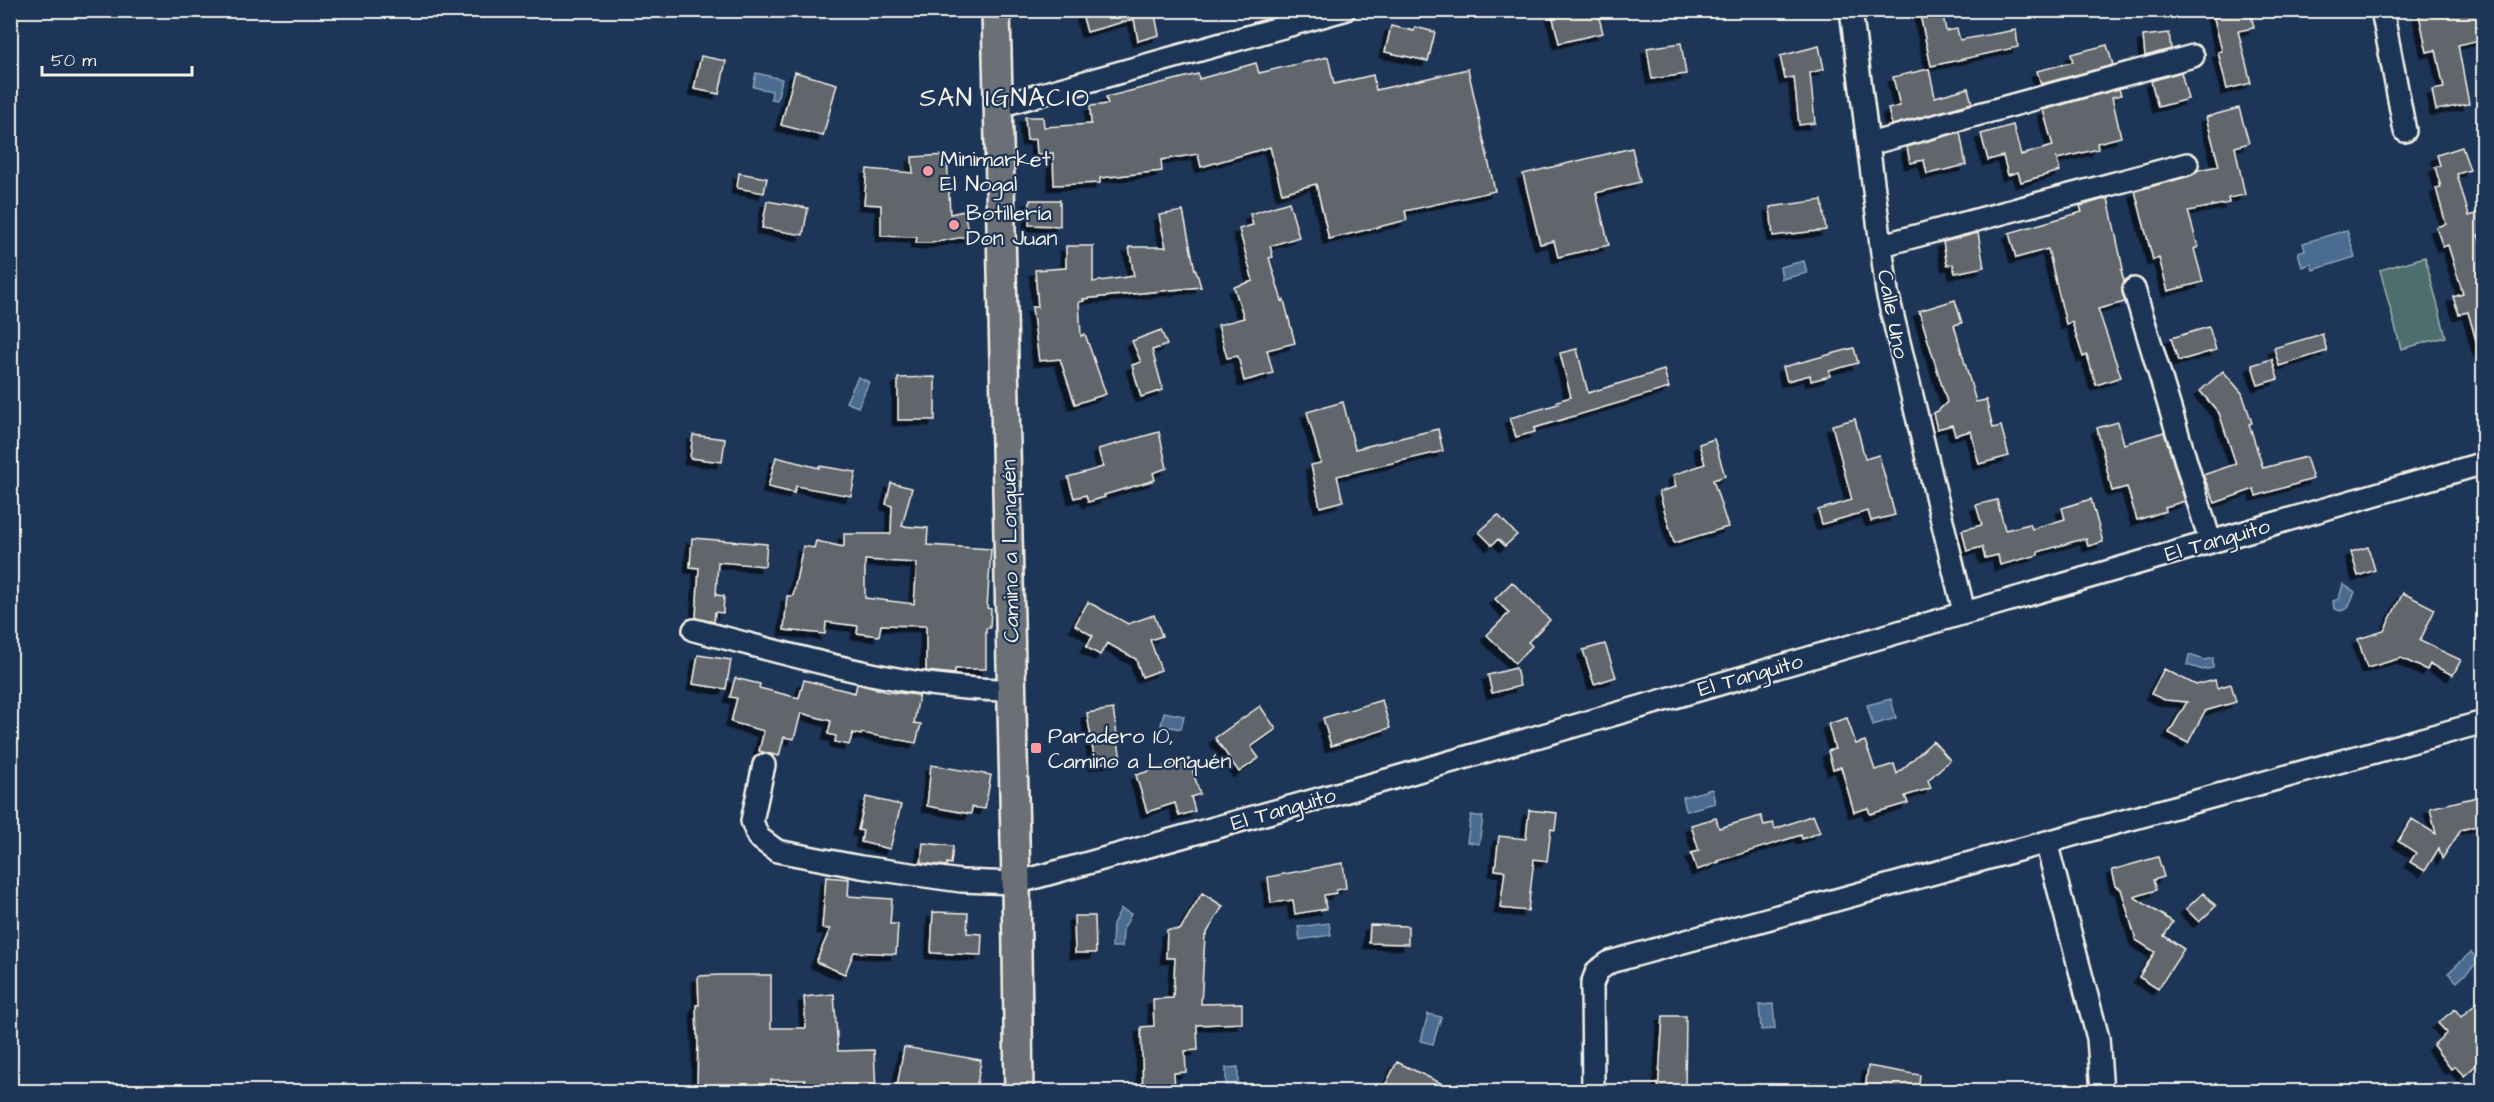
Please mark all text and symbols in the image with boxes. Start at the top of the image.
scale bar [42,39,192,77]
text: 50 m [51,48,96,73]
district label: SAN IGNACIO [919,80,1091,116]
place label: Minimarket El Nogal [940,144,1051,201]
marker: Minimarket El Nogal [921,164,935,178]
place label: Botillería Don Juan [966,198,1057,254]
marker: Botillería Don Juan [947,218,961,232]
street label: Calle Uno [1869,267,1916,362]
street label: Camino a Lonquén [993,459,1028,643]
street label: El Tanguito [2161,510,2275,571]
street label: El Tanguito [1694,645,1808,706]
place label: Paradero 10, Camino a Lonquén [1048,721,1231,777]
marker: Paradero 10, Camino a Lonquén [1029,741,1043,755]
street label: El Tanguito [1227,779,1341,840]

